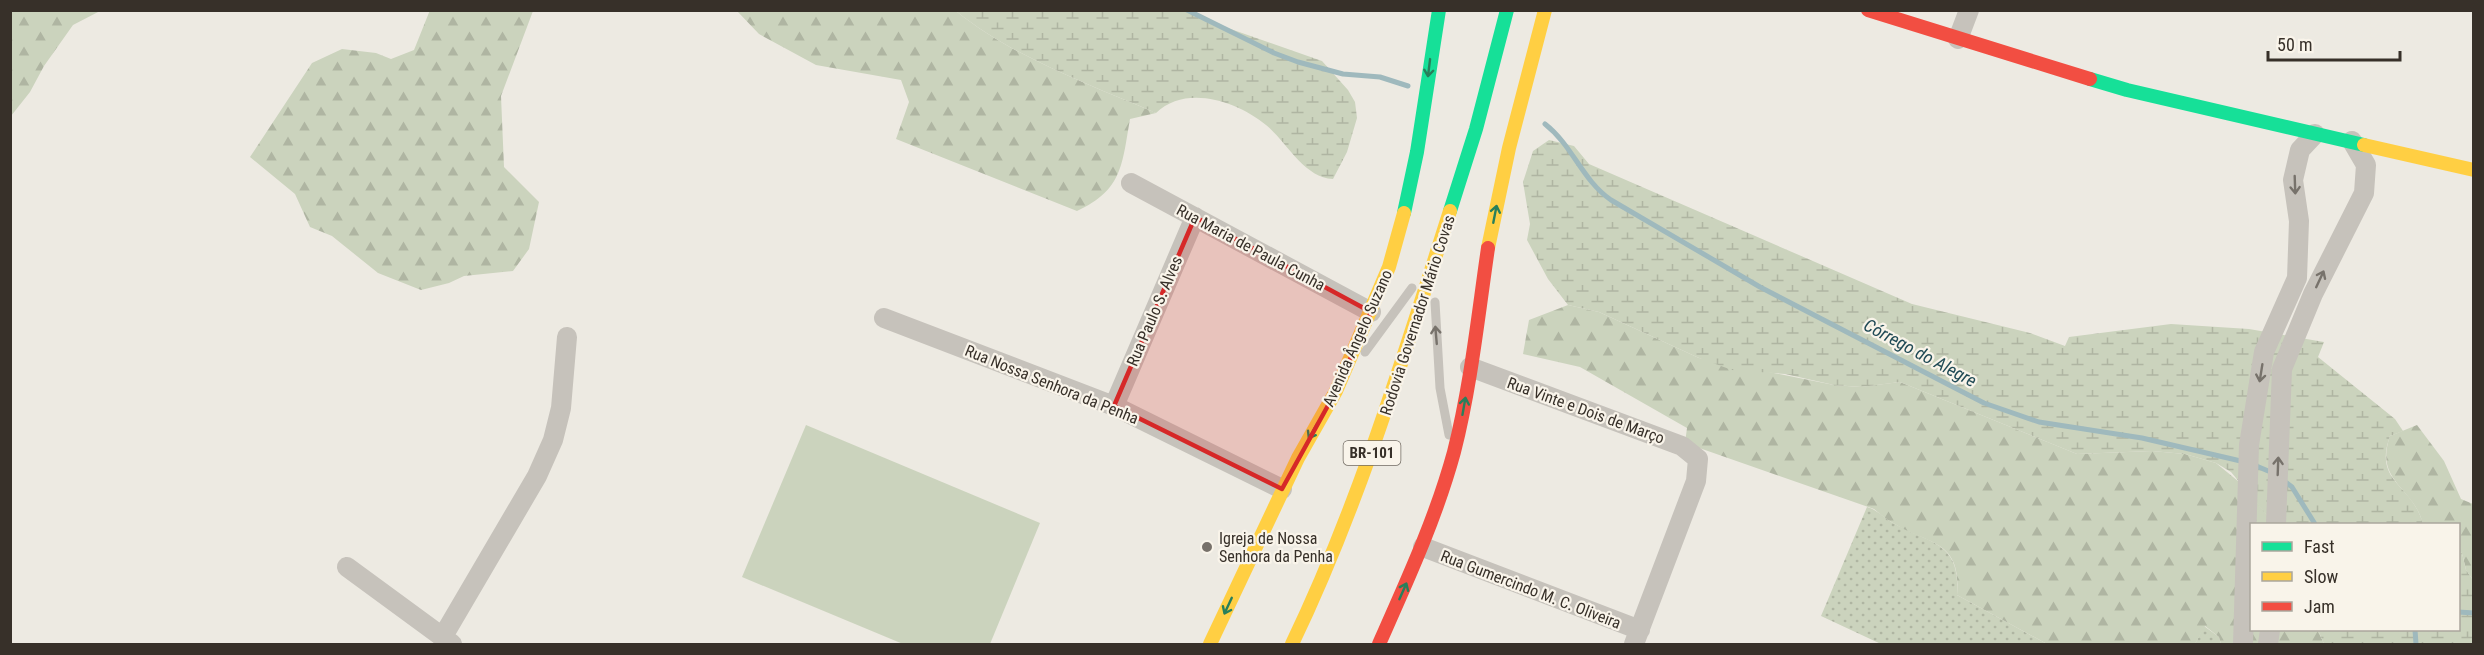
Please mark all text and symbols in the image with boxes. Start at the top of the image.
scale bar [2268,24,2400,62]
text: 50 m [2277,34,2312,55]
one-way arrow [1423,58,1434,78]
one-way arrow [2289,175,2300,195]
street label: Rua Maria de Paula Cunha [1173,200,1328,295]
one-way arrow [1490,204,1501,224]
street label: Rodovia Governador Mário Covas [1376,213,1459,418]
street label: Rua Paulo S. Alves [1123,253,1186,369]
street label: Avenida Ângelo Suzano [1319,267,1396,410]
one-way arrow [2315,270,2327,288]
water label: Córrego do Alegre [1860,314,1980,391]
one-way arrow [1430,326,1441,345]
street label: Rua Nossa Senhora da Penha [962,341,1141,428]
one-way arrow [2255,362,2266,382]
street label: Rua Vinte e Dois de Março [1505,373,1667,448]
one-way arrow [1459,397,1470,417]
one-way arrow [1307,422,1319,439]
road number: BR-101 [1344,441,1400,465]
one-way arrow [2273,457,2284,477]
legend [2250,523,2460,631]
place label: Igreja de Nossa Senhora da Penha [1219,529,1333,566]
text: Fast [2304,536,2335,557]
marker: Igreja de Nossa Senhora da Penha [1200,540,1214,554]
street label: Rua Gumercindo M. C. Oliveira [1438,546,1624,633]
text: Slow [2304,566,2339,587]
one-way arrow [1398,583,1410,601]
text: Jam [2304,596,2335,617]
one-way arrow [1222,597,1233,615]

